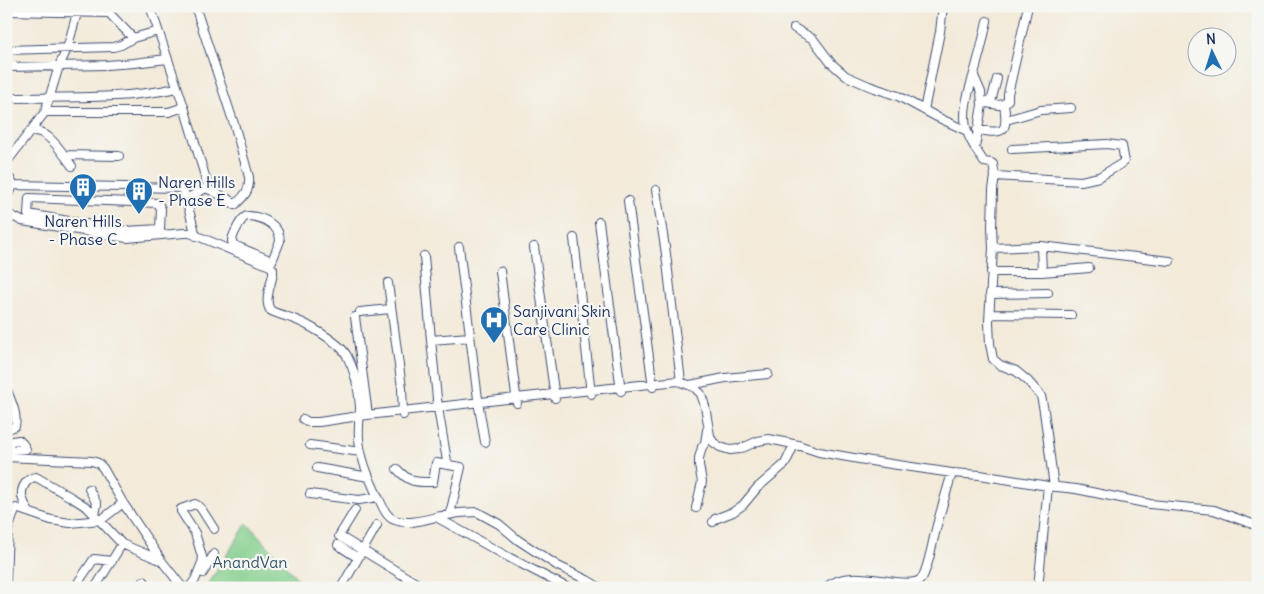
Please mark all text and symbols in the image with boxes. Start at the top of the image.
north arrow [1186,28,1236,78]
text: N [1206,30,1217,48]
building icon: Naren Hills - Phase C [68,172,98,211]
place label: Naren Hills - Phase E [158,172,235,210]
building icon: Naren Hills - Phase E [124,176,154,215]
place label: Naren Hills - Phase C [44,211,122,249]
place label: Sanjivani Skin Care Clinic [513,301,611,339]
hospital icon: Sanjivani Skin Care Clinic [479,305,509,344]
park label: AnandVan [212,552,288,572]

